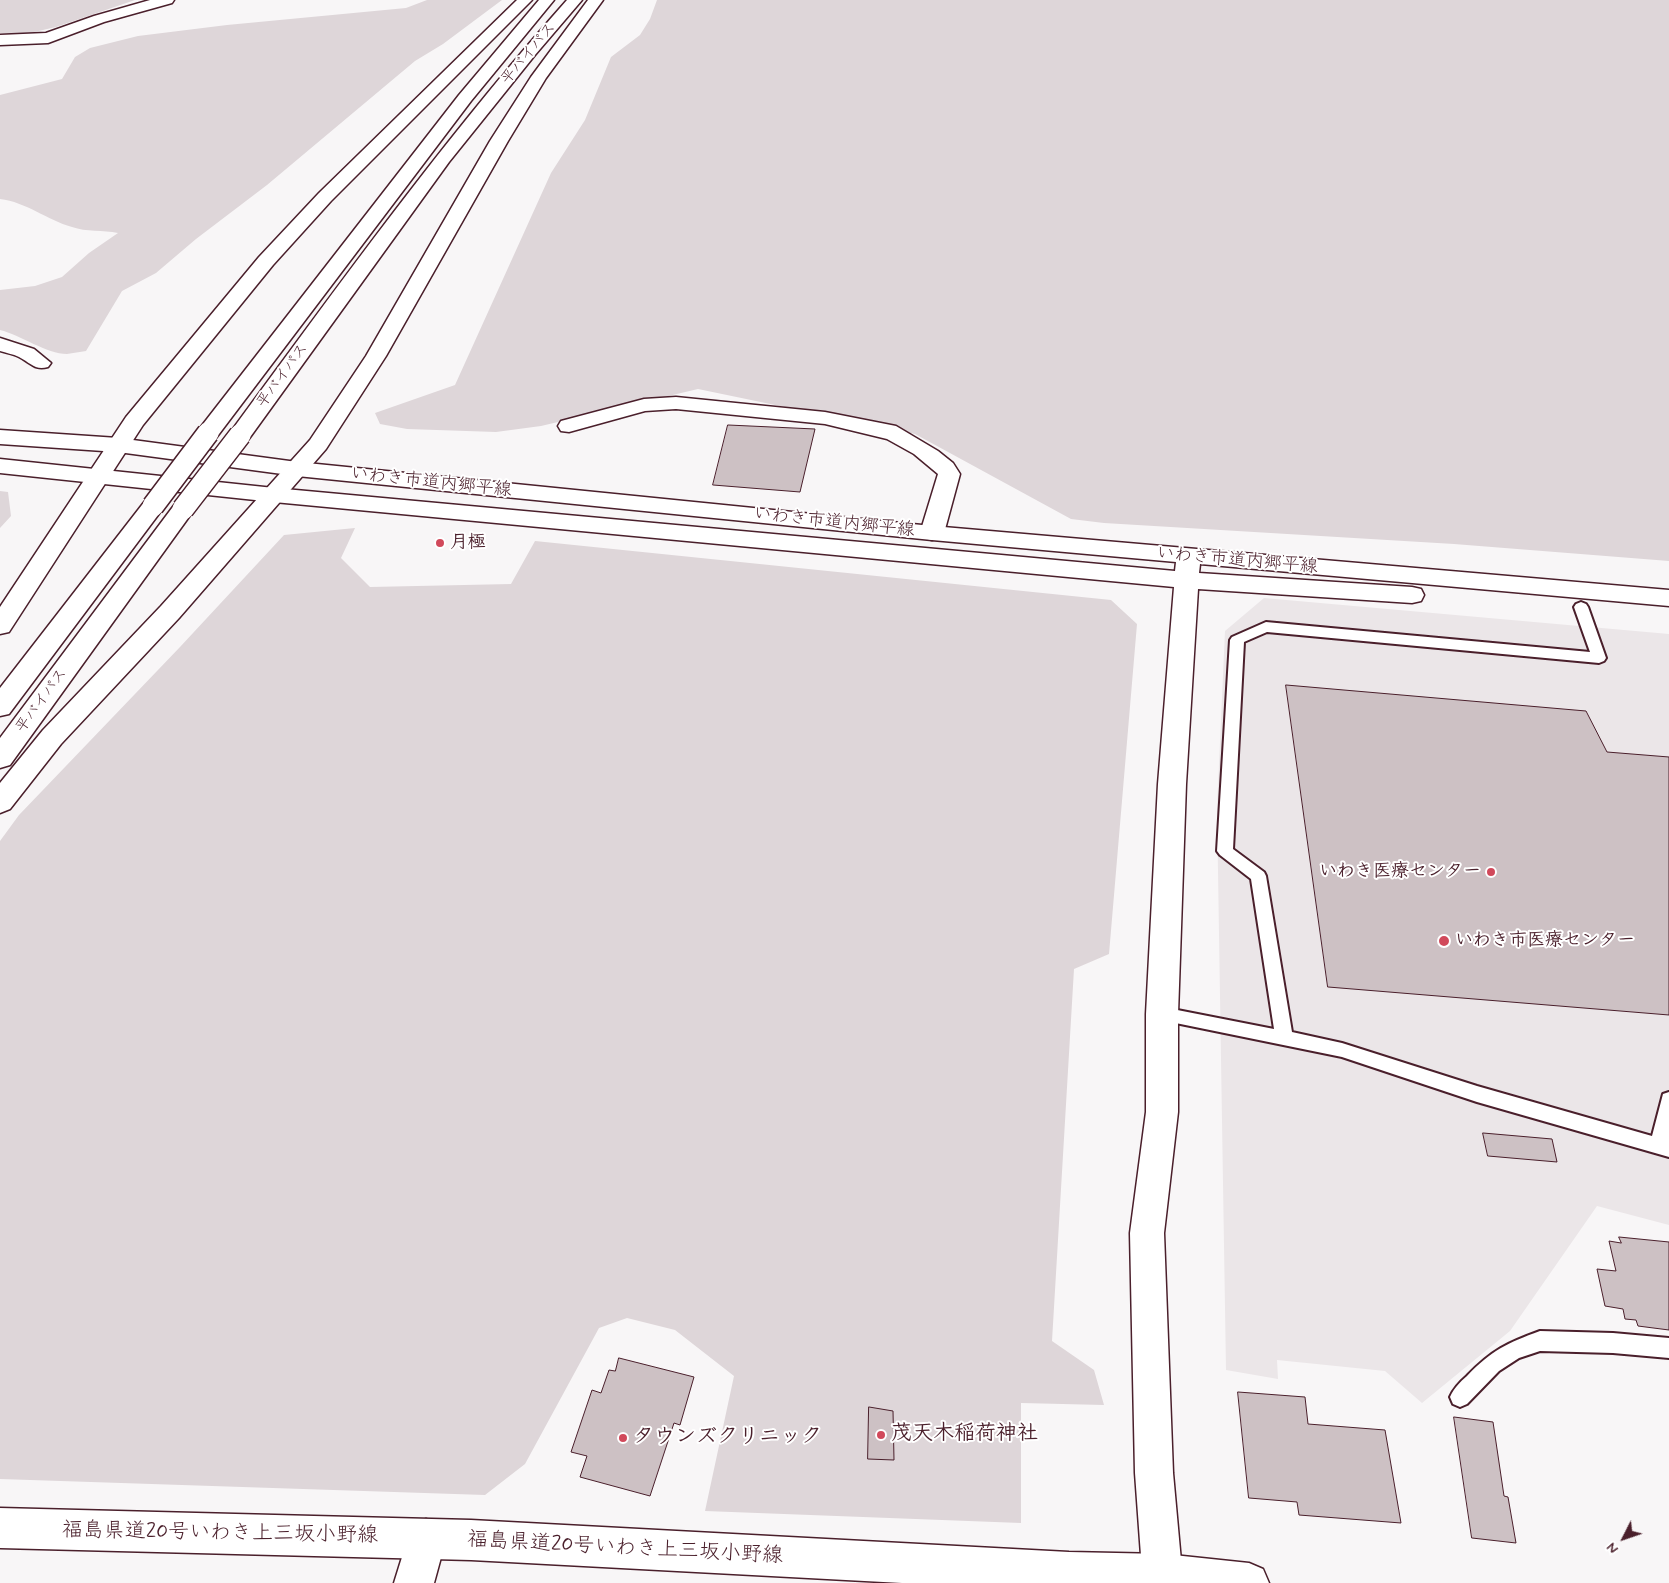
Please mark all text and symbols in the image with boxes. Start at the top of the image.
street label: 平バイパス [498,19,560,89]
street label: 平バイパス [254,340,312,412]
street label: いわき市道内郷平線 [349,464,513,502]
street label: いわき市道内郷平線 [752,504,916,542]
place label: 月極 [450,532,486,554]
marker: 月極 [434,537,446,549]
street label: いわき市道内郷平線 [1155,543,1319,579]
street label: 平バイパス [13,665,71,737]
place label: いわき医療センター [1319,861,1481,883]
marker: いわき医療センター [1485,866,1497,878]
place label: いわき市医療センター [1455,930,1635,952]
marker: いわき市医療センター [1437,934,1451,948]
place label: 茂天木稲荷神社 [891,1422,1038,1448]
place label: タウンズクリニック [633,1425,822,1451]
marker: 茂天木稲荷神社 [875,1429,887,1441]
marker: タウンズクリニック [617,1432,629,1444]
north arrow [1599,1513,1649,1563]
street label: 福島県道20号いわき上三坂小野線 [62,1519,378,1549]
street label: 福島県道20号いわき上三坂小野線 [466,1528,784,1570]
text: N [1603,1538,1623,1557]

